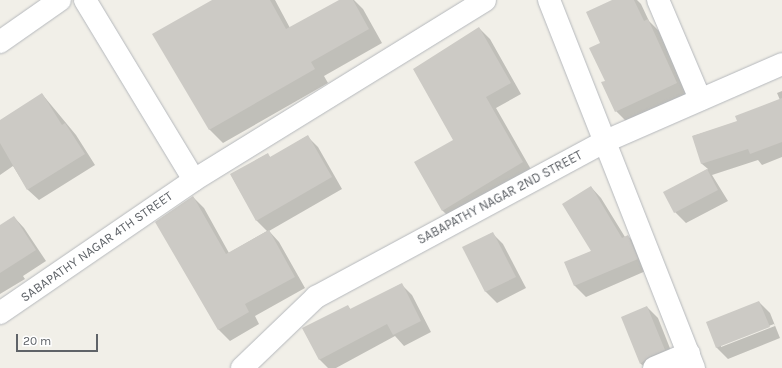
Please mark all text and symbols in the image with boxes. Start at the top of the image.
street label: SABAPATHY NAGAR 2ND STREET [415,148,585,248]
street label: SABAPATHY NAGAR 4TH STREET [18,188,176,306]
scale bar [18,326,100,352]
text: 20 m [23,334,51,348]

